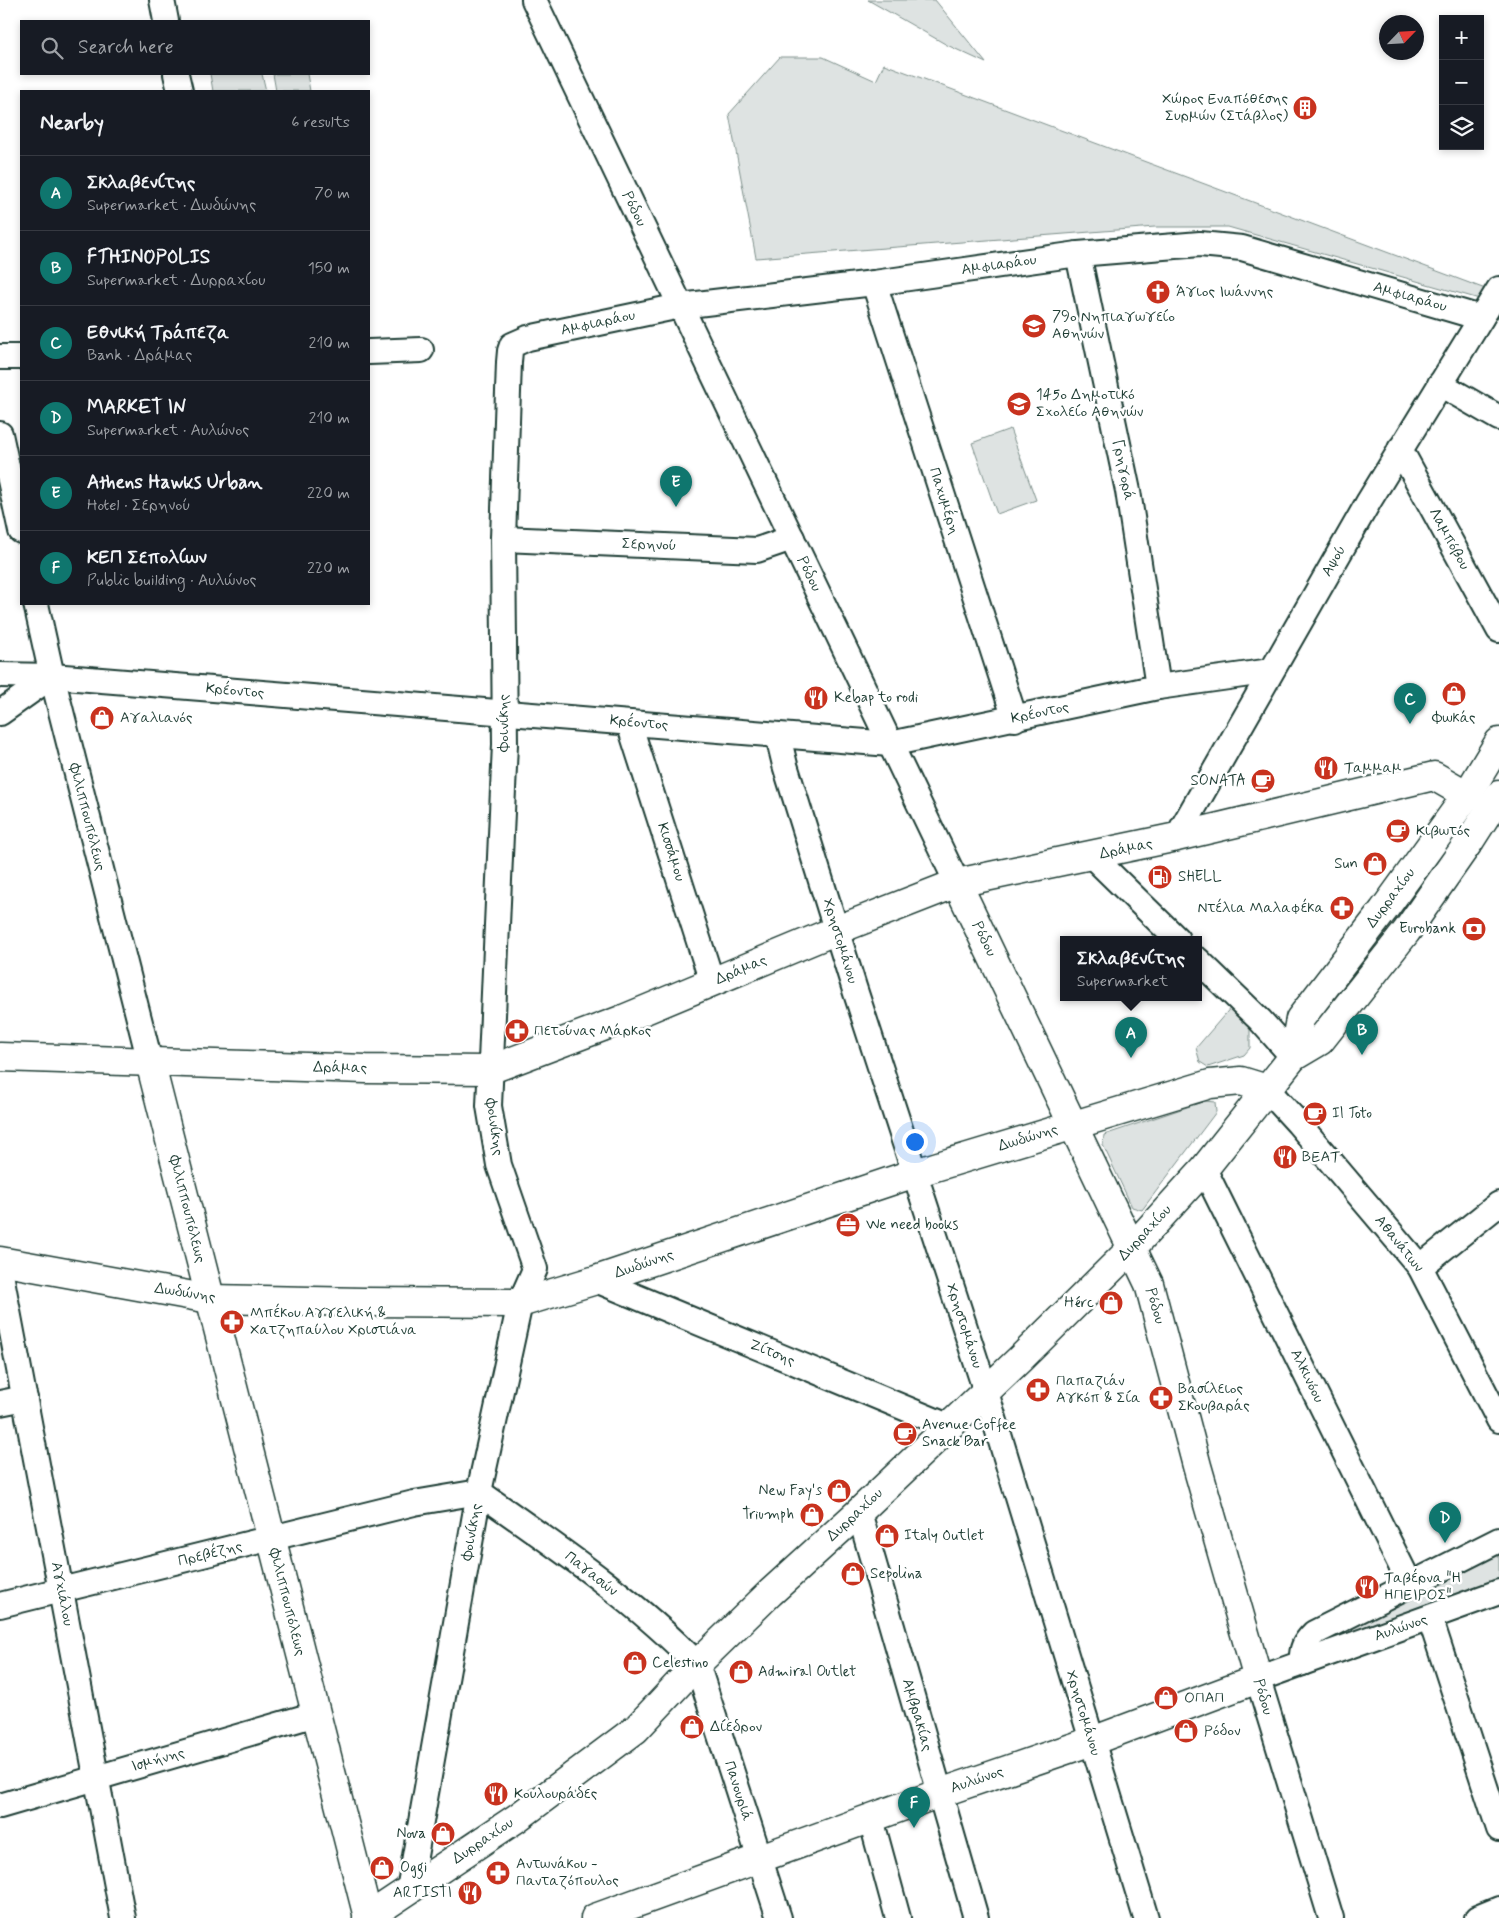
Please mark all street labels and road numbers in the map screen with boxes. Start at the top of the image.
street label: Ρόδου [617,188,651,230]
street label: Αμφιαράου [960,250,1038,280]
street label: Αμφιαράου [1371,277,1449,317]
street label: Αμφιαράου [559,305,637,341]
street label: Γρηγορά [1107,438,1139,503]
street label: Παχυμέρη [924,465,964,537]
street label: Λαμπόβου [1424,504,1474,574]
street label: Σερηνού [621,534,677,556]
street label: Αψού [1317,542,1351,580]
street label: Ρόδου [792,553,826,595]
street label: Κρέοντος [205,678,266,704]
street label: Φοινίκης [494,694,514,753]
street label: Κρέοντος [1009,697,1071,729]
street label: Κρέοντος [609,710,670,736]
street label: Φιλιππουπόλεως [64,760,110,873]
street label: Κισσάμου [652,820,690,884]
street label: Δράμας [1097,834,1155,864]
street label: Δυρραχίου [1362,864,1420,932]
street label: Χρηστομάνου [818,896,863,986]
street label: Ρόδου [967,918,1001,960]
street label: Δράμας [712,950,770,990]
street label: Δράμας [313,1058,368,1078]
street label: Φοινίκης [480,1096,508,1157]
street label: Δωδώνης [996,1119,1061,1157]
street label: Φιλιππουπόλεως [164,1152,210,1265]
street label: Δυρραχίου [1114,1200,1176,1265]
street label: Αθανάτων [1370,1211,1428,1277]
street label: Δωδώνης [612,1244,677,1283]
street label: Δωδώνης [153,1278,217,1308]
street label: Χρηστομάνου [941,1281,987,1371]
street label: Ρόδου [1140,1286,1170,1327]
street label: Ζίτσης [746,1335,798,1371]
street label: Αλκινόου [1285,1346,1329,1406]
street label: Δυρραχίου [823,1484,888,1546]
street label: Φοινίκης [457,1501,487,1563]
street label: Πρεβέζης [176,1536,245,1572]
street label: Φιλιππουπόλεως [264,1545,310,1658]
street label: Παγασών [560,1547,622,1601]
street label: Αγχιάλου [46,1560,78,1628]
street label: Αυλώνος [1372,1609,1431,1646]
street label: Χρηστομάνου [1061,1668,1106,1758]
street label: Αμβρακίας [897,1676,937,1754]
street label: Ρόδου [1248,1677,1278,1718]
street label: Ισμήνης [129,1743,187,1777]
street label: Πανουριά [719,1758,757,1824]
street label: Αυλώνος [948,1761,1007,1798]
street label: Δυρραχίου [448,1813,518,1869]

